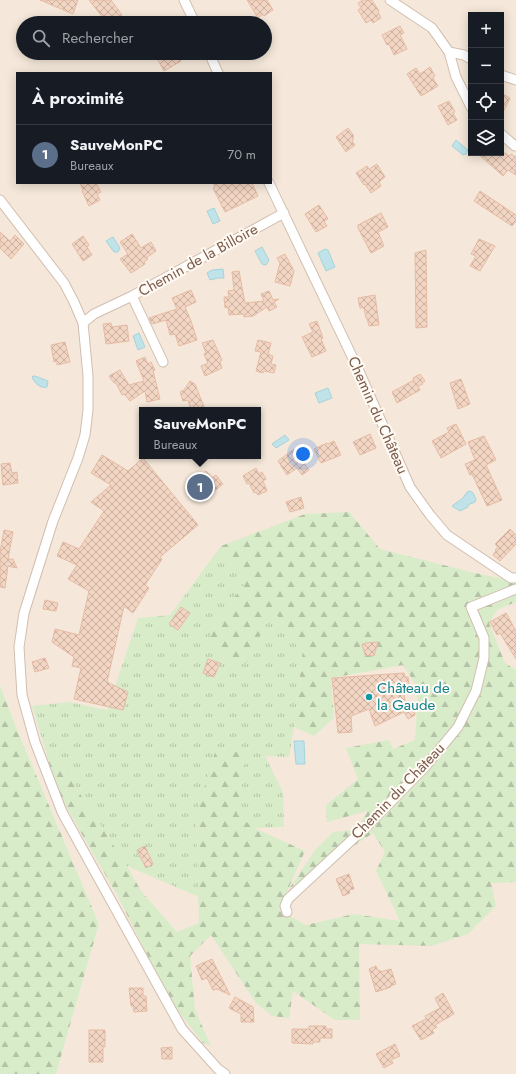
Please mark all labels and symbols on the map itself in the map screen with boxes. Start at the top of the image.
street label: Chemin de la Billoire [134,218,262,302]
street label: Chemin du Château [342,353,414,477]
your location [293,444,313,464]
pin: 1 [187,472,213,502]
place label: Château de la Gaude [377,677,450,716]
marker: Château de la Gaude [364,692,374,702]
street label: Chemin du Château [346,738,450,844]

